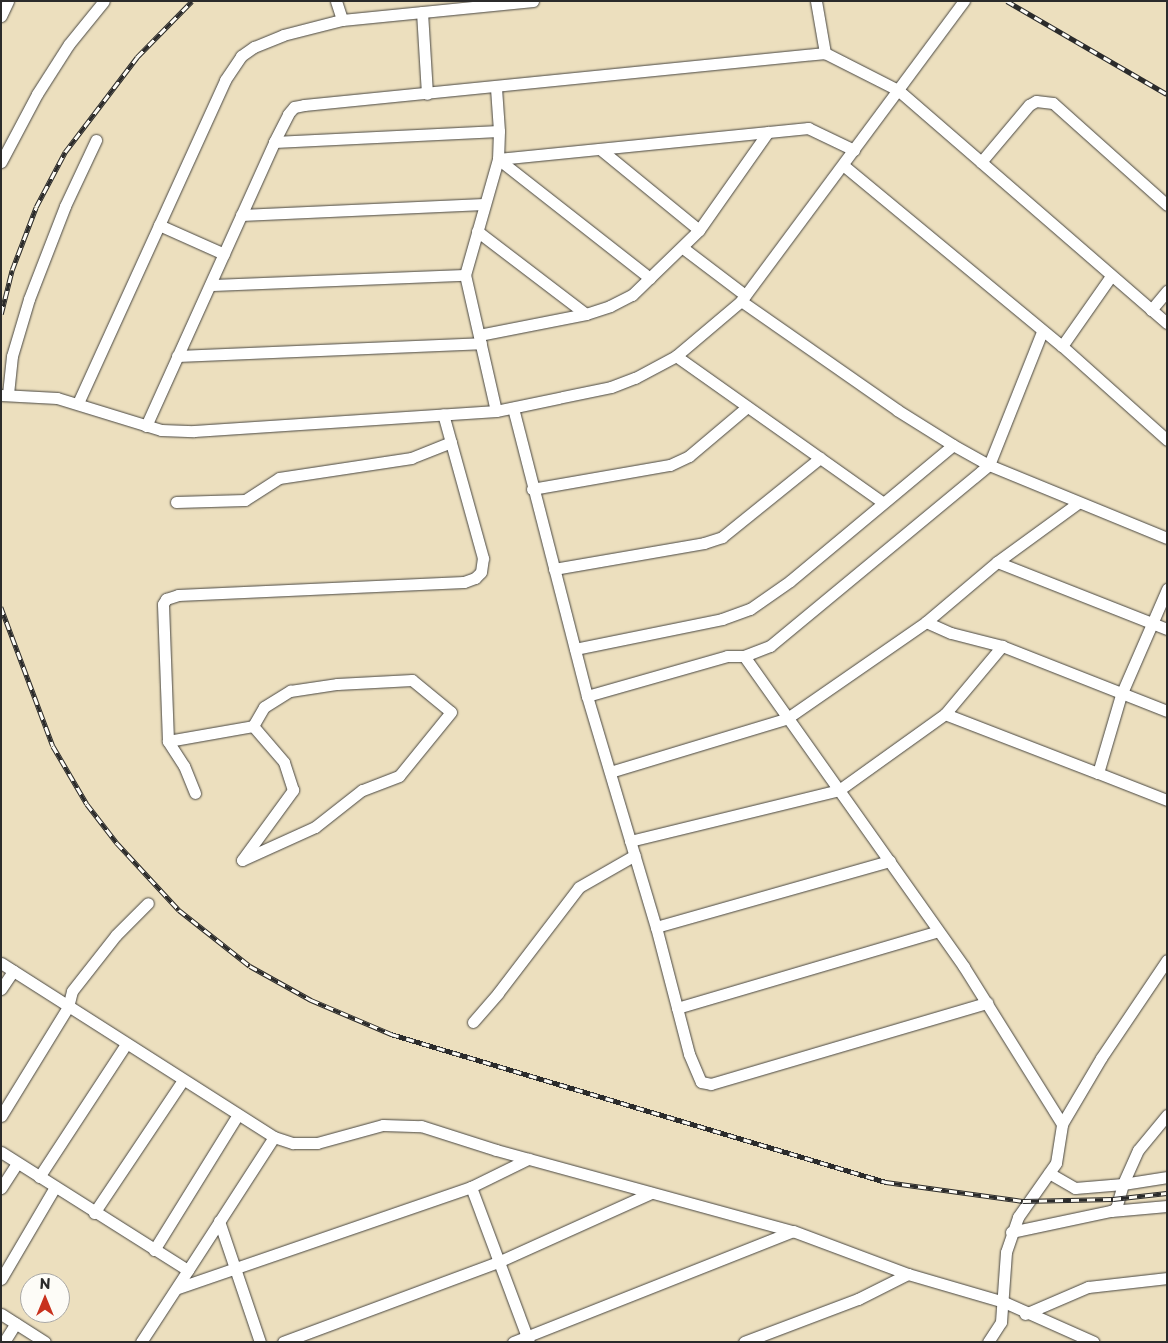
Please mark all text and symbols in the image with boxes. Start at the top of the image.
north arrow [20,1273,70,1323]
text: N [39,1273,51,1294]

